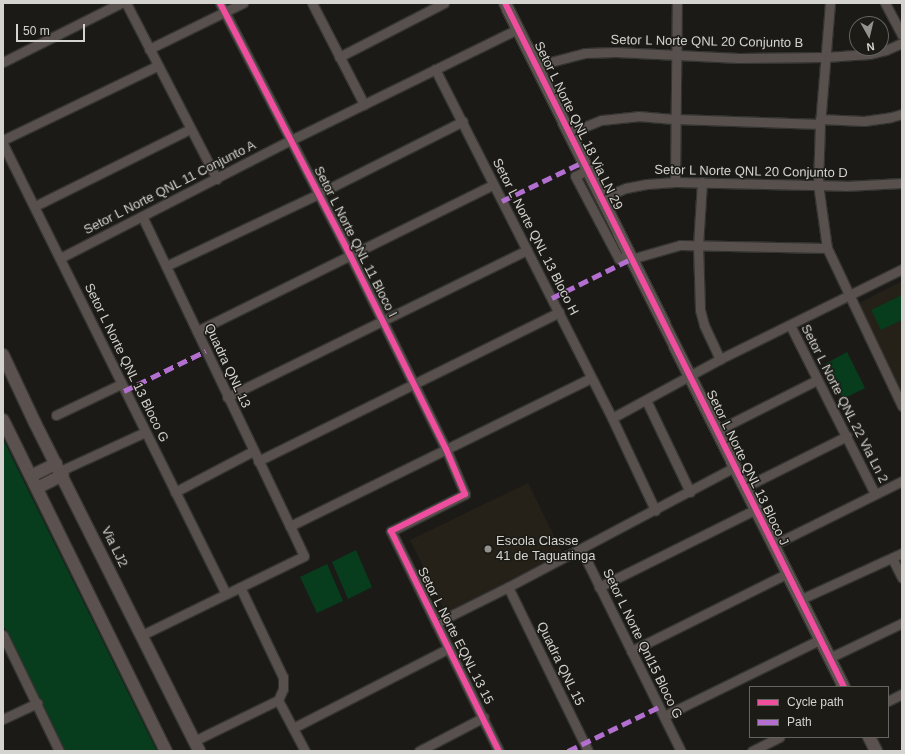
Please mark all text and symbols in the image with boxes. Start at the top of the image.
scale bar [18,16,87,42]
north arrow [849,16,889,56]
text: 50 m [23,24,50,38]
street label: Setor L Norte QNL 20 Conjunto B [610,33,804,51]
street label: Setor L Norte QNL 18 Via LN 29 [530,39,626,213]
text: N [866,40,875,53]
street label: Setor L Norte QNL 11 Conjunto A [81,137,259,239]
street label: Setor L Norte QNL 13 Bloco H [488,156,582,318]
street label: Setor L Norte QNL 20 Conjunto D [654,163,848,181]
street label: Setor L Norte QNL 11 Bloco I [310,164,400,320]
street label: Setor L Norte QNL 13 Bloco G [81,281,171,445]
street label: Quadra QNL 13 [201,321,253,411]
street label: Setor L Norte QNL 22 Via Ln 2 [797,322,891,486]
street label: Setor L Norte QNL 13 Bloco J [702,387,792,549]
street label: Via LJ2 [98,524,130,570]
place label: Escola Classe 41 de Taguatinga [496,534,596,565]
marker: Escola Classe 41 de Taguatinga [483,544,493,554]
street label: Setor L Norte EQNL 13 15 [413,565,497,707]
street label: Setor L Norte Qnl15 Bloco G [599,566,685,722]
street label: Quadra QNL 15 [533,619,587,709]
legend [749,686,889,738]
text: Cycle path [787,695,844,709]
text: Path [787,715,812,729]

